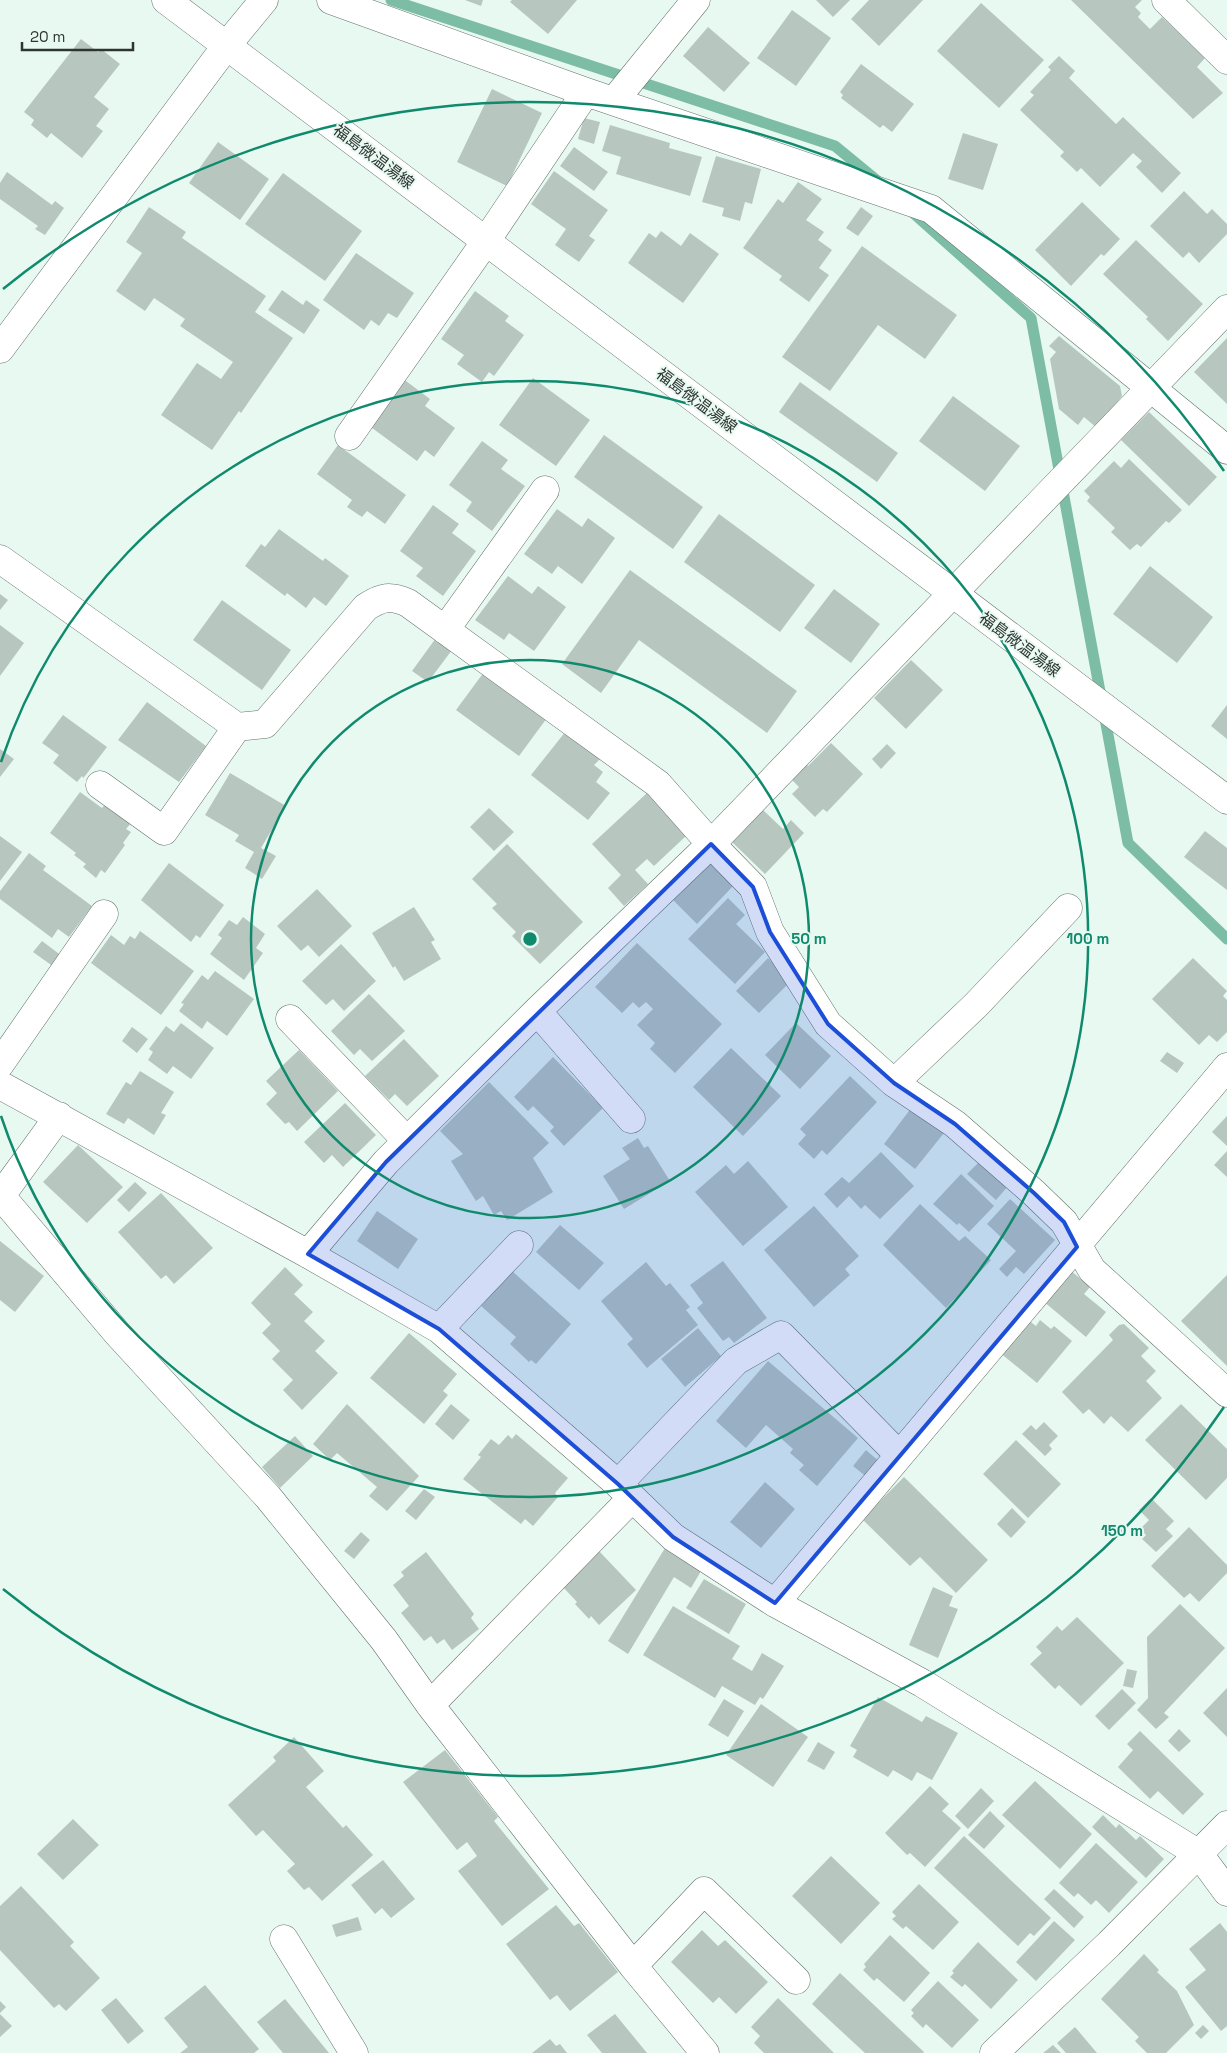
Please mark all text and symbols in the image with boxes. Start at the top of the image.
scale bar [22,20,134,52]
text: 20 m [30,27,65,46]
street label: 福島微温湯線 [329,119,418,194]
street label: 福島微温湯線 [652,363,741,438]
street label: 福島微温湯線 [975,607,1064,682]
text: 50 m [791,929,827,948]
text: 100 m [1067,929,1109,948]
centre of rings [521,930,539,948]
text: 150 m [1101,1521,1143,1540]

